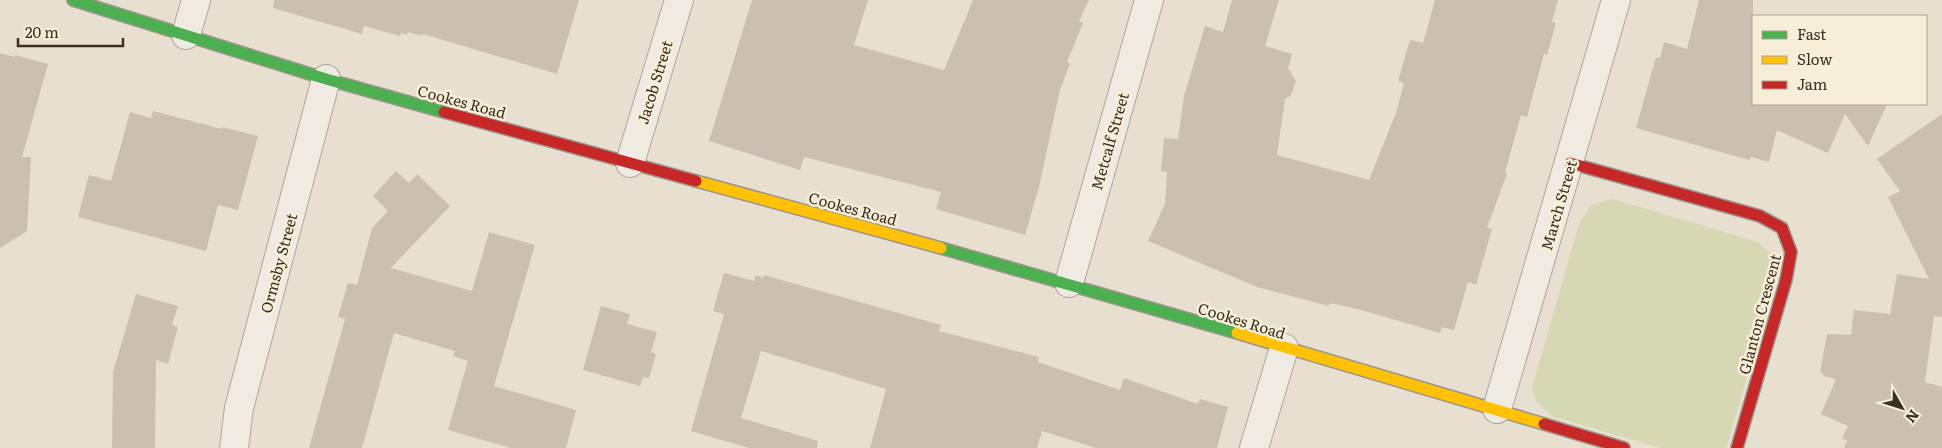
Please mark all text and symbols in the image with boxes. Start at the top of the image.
scale bar [18,15,122,47]
legend [1752,15,1927,105]
text: 20 m [25,20,59,43]
text: Fast [1797,22,1826,45]
street label: Jacob Street [630,37,678,127]
text: Slow [1797,47,1832,70]
text: Jam [1797,72,1828,95]
street label: Cookes Road [415,78,509,124]
street label: Metcalf Street [1084,89,1134,193]
street label: March Street [1534,157,1582,253]
street label: Cookes Road [806,185,900,231]
street label: Ormsby Street [254,210,302,316]
street label: Glanton Crescent [1732,251,1786,377]
street label: Cookes Road [1195,296,1289,344]
north arrow [1877,383,1927,433]
text: N [1901,406,1924,428]

